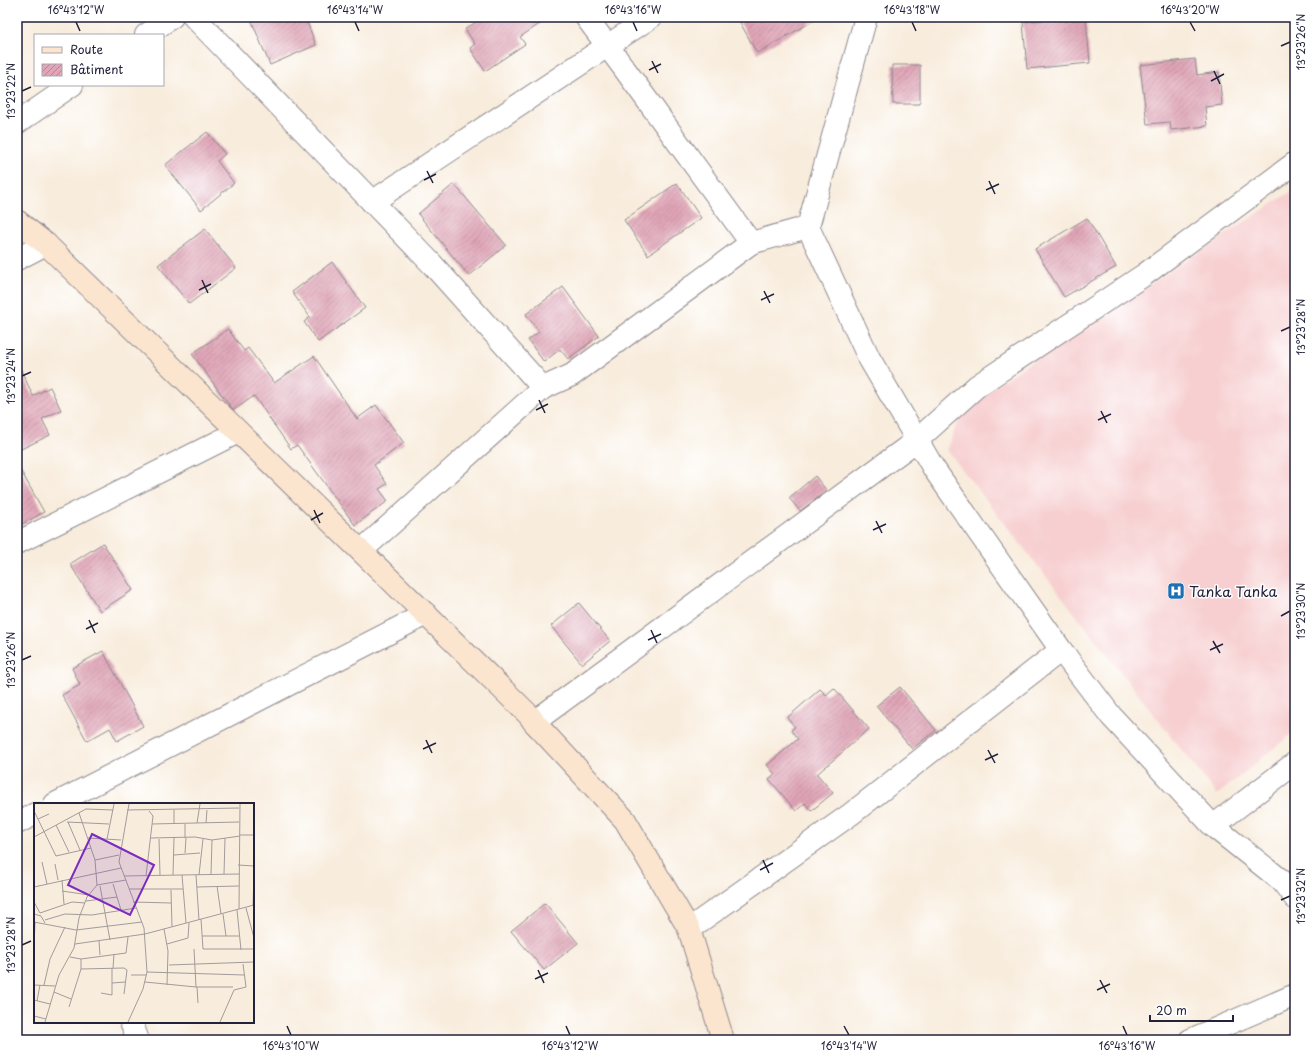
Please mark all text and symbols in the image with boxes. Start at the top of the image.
text: 16°43'12"W [48,2,105,17]
text: 16°43'14"W [327,2,384,17]
text: 16°43'16"W [605,2,662,17]
text: 16°43'18"W [884,2,941,17]
text: 16°43'20"W [1160,2,1220,17]
text: 13°23'26"N [1293,14,1308,70]
legend [34,34,164,86]
text: Route [70,40,103,58]
text: Bâtiment [70,60,123,78]
text: 13°23'22"N [3,63,18,119]
text: 13°23'28"N [1293,299,1308,355]
text: 13°23'24"N [3,348,18,404]
hospital icon: Tanka Tanka [1166,581,1186,601]
place label: Tanka Tanka [1189,581,1277,602]
text: 13°23'30"N [1293,582,1308,639]
text: 13°23'26"N [3,632,18,688]
inset map [34,803,254,1023]
text: 13°23'32"N [1293,868,1308,924]
text: 13°23'28"N [3,917,18,973]
scale bar [1150,997,1233,1023]
text: 20 m [1156,1001,1187,1019]
text: 16°43'10"W [263,1038,320,1053]
text: 16°43'12"W [542,1038,599,1053]
text: 16°43'14"W [821,1038,878,1053]
text: 16°43'16"W [1099,1038,1156,1053]

